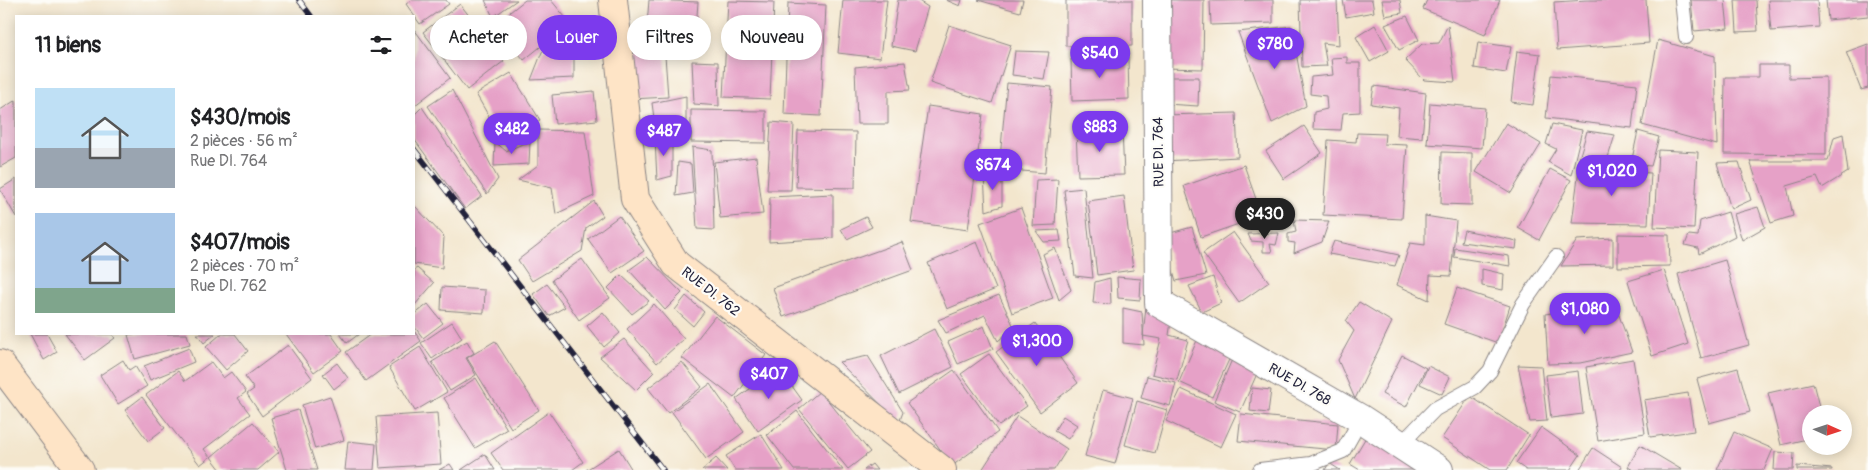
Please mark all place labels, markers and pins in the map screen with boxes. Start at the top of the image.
pin: $780 [1245,28,1305,70]
pin: $540 [1070,36,1130,79]
pin: $883 [1070,110,1130,153]
pin: $482 [482,112,542,155]
pin: $487 [634,114,694,157]
pin: $674 [963,148,1023,191]
pin: $1,020 [1571,154,1653,197]
pin: $430 [1235,198,1295,240]
pin: $1,080 [1544,292,1626,335]
pin: $1,300 [996,324,1078,367]
pin: $407 [739,358,799,400]

